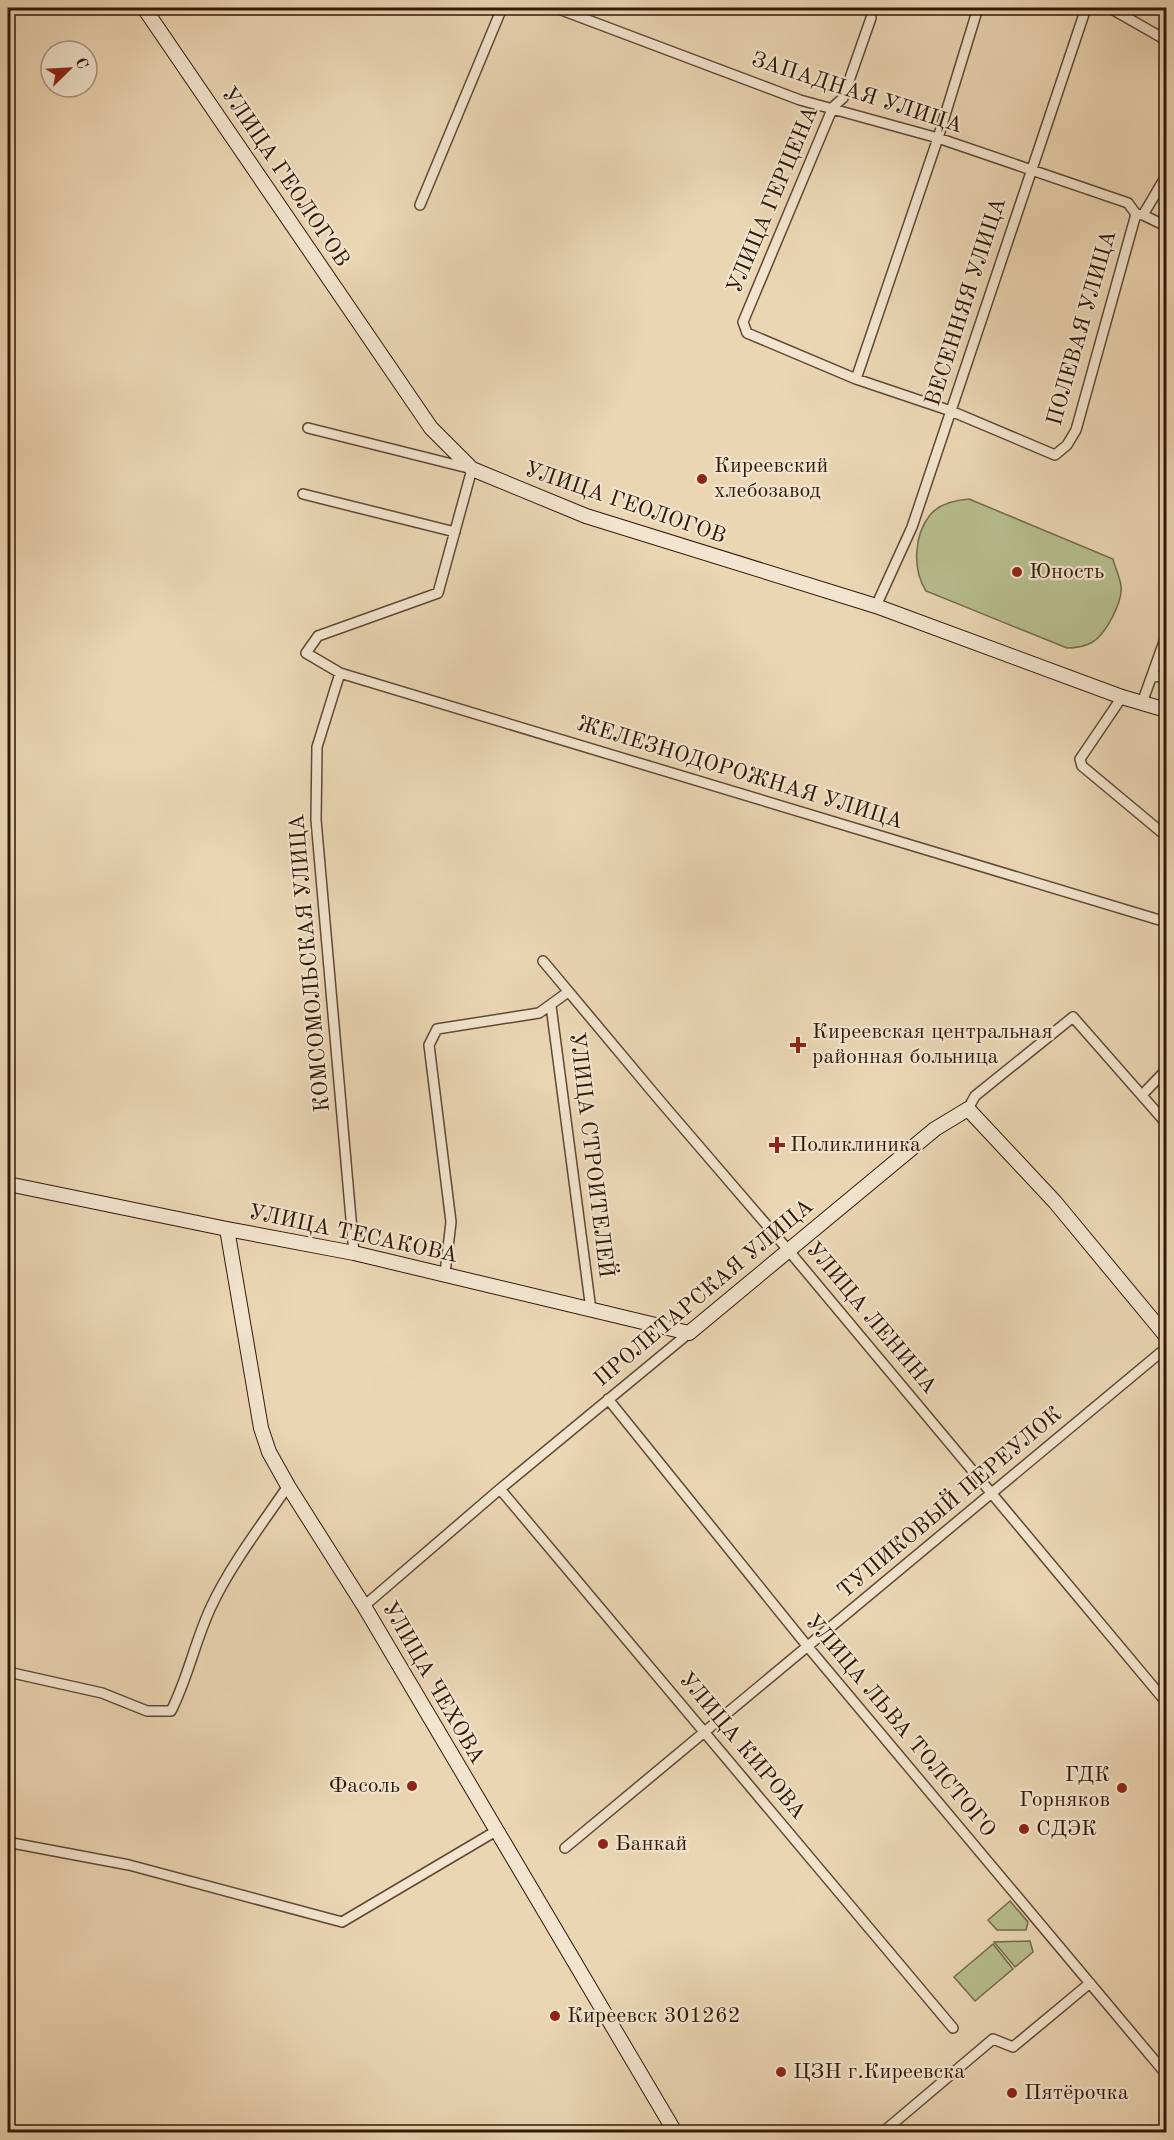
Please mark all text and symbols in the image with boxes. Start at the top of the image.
north arrow [39,39,99,99]
street label: ЗАПАДНАЯ УЛИЦА [749,48,965,138]
text: С [71,56,90,72]
street label: УЛИЦА ГЕОЛОГОВ [217,83,353,271]
street label: УЛИЦА ГЕРЦЕНА [724,103,822,297]
street label: ВЕСЕННЯЯ УЛИЦА [922,195,1010,409]
street label: ПОЛЕВАЯ УЛИЦА [1044,228,1120,428]
place label: Киреевский хлебозавод [714,455,828,502]
street label: УЛИЦА ГЕОЛОГОВ [521,458,729,548]
marker: Киреевский хлебозавод [695,472,709,486]
place label: Юность [1029,561,1104,583]
marker: Юность [1010,565,1024,579]
street label: ЖЕЛЕЗНОДОРОЖНАЯ УЛИЦА [574,713,906,833]
street label: КОМСОМОЛЬСКАЯ УЛИЦА [286,813,334,1113]
place label: Киреевская центральная районная больница [812,1021,1053,1068]
street label: УЛИЦА СТРОИТЕЛЕЙ [565,1030,621,1279]
marker: Киреевская центральная районная больница [789,1036,807,1054]
place label: Поликлиника [790,1134,921,1156]
marker: Поликлиника [768,1136,786,1154]
street label: ПРОЛЕТАРСКАЯ УЛИЦА [590,1195,818,1391]
street label: УЛИЦА ТЕСАКОВА [246,1201,460,1267]
street label: УЛИЦА ЛЕНИНА [801,1238,941,1398]
street label: ТУПИКОВЫЙ ПЕРЕУЛОК [831,1400,1066,1603]
street label: УЛИЦА ЧЕХОВА [378,1598,488,1768]
street label: УЛИЦА ЛЬВА ТОЛСТОГО [801,1611,999,1841]
street label: УЛИЦА КИРОВА [674,1668,810,1824]
place label: ГДК Горняков [1019,1764,1110,1811]
place label: Фасоль [329,1775,400,1797]
marker: Фасоль [405,1779,419,1793]
marker: ГДК Горняков [1115,1781,1129,1795]
place label: СДЭК [1036,1818,1097,1840]
marker: СДЭК [1017,1822,1031,1836]
place label: Банкай [615,1833,687,1855]
marker: Банкай [596,1837,610,1851]
place label: Киреевск 301262 [567,2005,740,2027]
marker: Киреевск 301262 [548,2009,562,2023]
place label: ЦЗН г.Киреевска [793,2061,965,2083]
marker: ЦЗН г.Киреевска [774,2065,788,2079]
place label: Пятёрочка [1024,2082,1129,2104]
marker: Пятёрочка [1005,2086,1019,2100]

